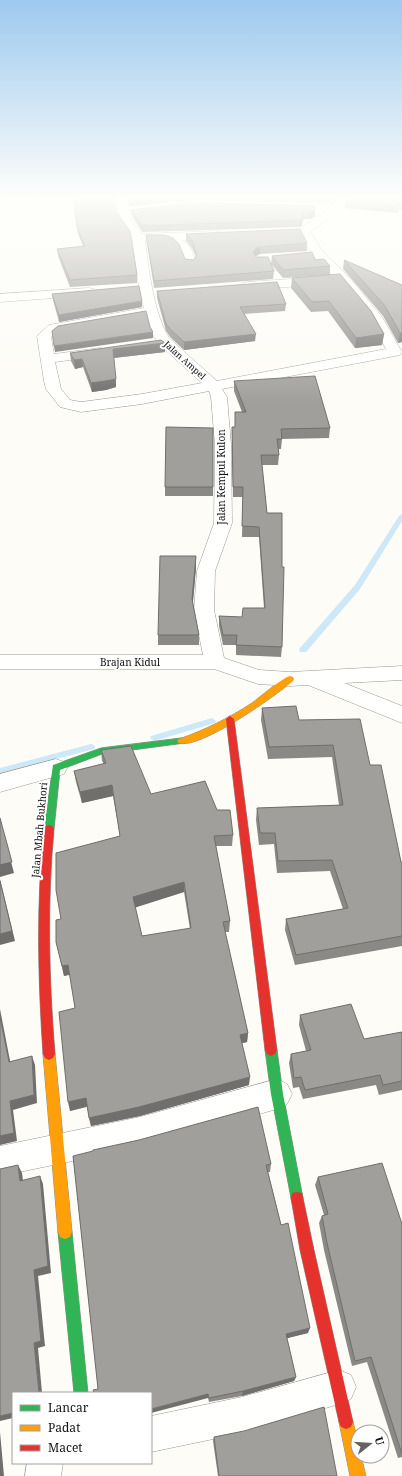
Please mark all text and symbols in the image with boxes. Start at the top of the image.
street label: Jalan Ampel [160,337,209,382]
street label: Jalan Kempul Kulon [214,429,228,526]
street label: Brajan Kidul [100,655,160,669]
street label: Jalan Mbah Bukhori [28,781,50,879]
legend [12,1392,152,1464]
text: Lancar [48,1399,89,1416]
text: Padat [48,1419,80,1436]
north arrow [350,1424,390,1464]
text: U [372,1435,389,1448]
text: Macet [48,1439,83,1456]

